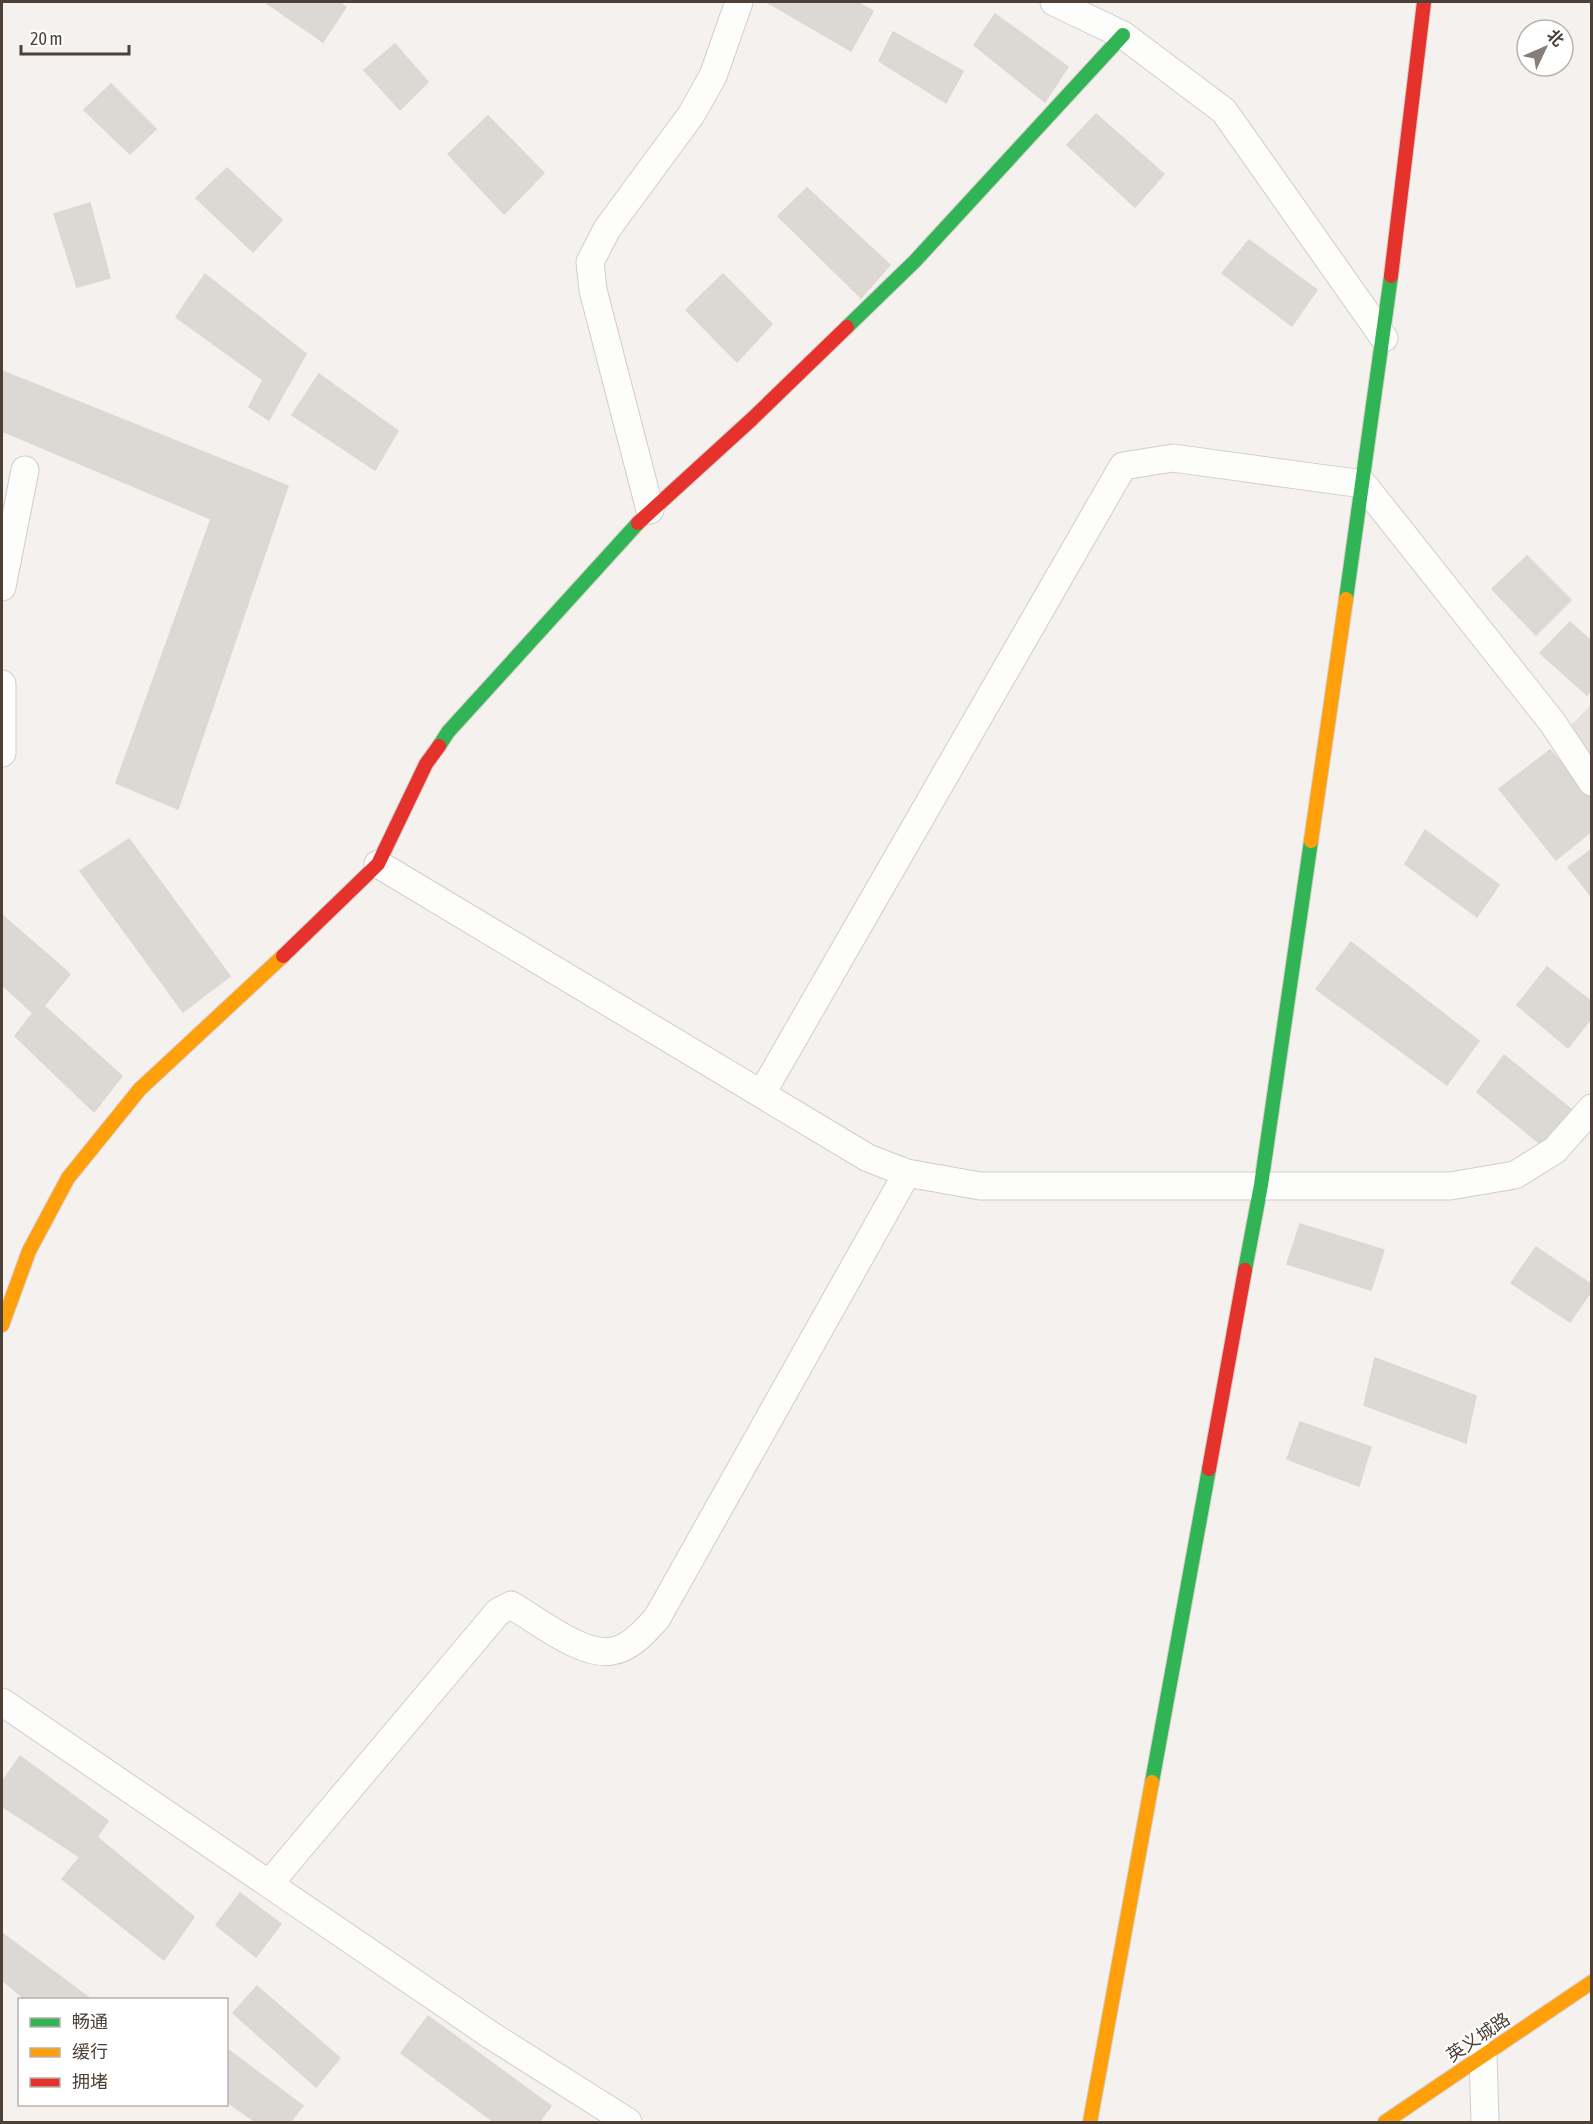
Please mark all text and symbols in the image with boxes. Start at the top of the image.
scale bar [21,18,129,56]
north arrow [1515,18,1575,78]
text: 北 [1544,26,1568,50]
text: 20 m [30,28,62,49]
legend [18,1998,228,2106]
street label: 英义城路 [1442,2008,1514,2066]
text: 畅通 [72,2011,108,2032]
text: 缓行 [72,2041,108,2062]
text: 拥堵 [72,2071,108,2092]

